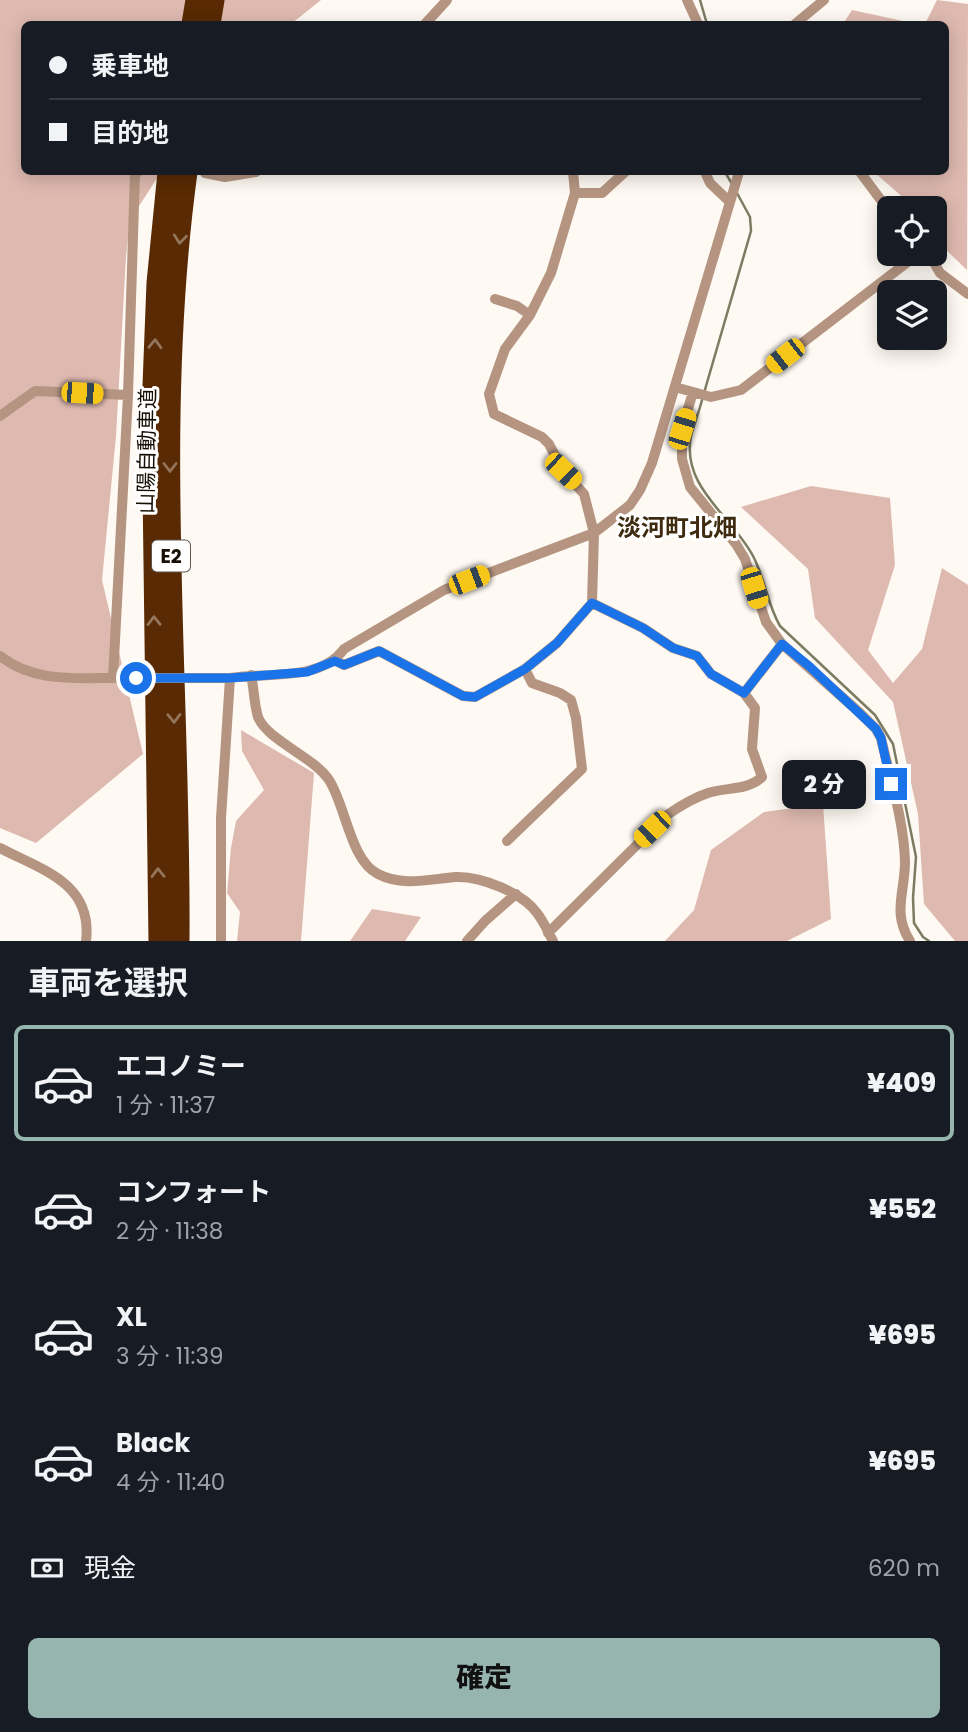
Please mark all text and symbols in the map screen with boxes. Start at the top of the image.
text: 乗車地 [91,48,169,84]
text: 目的地 [91,115,169,151]
map controls [877,196,947,350]
button: locate [877,196,947,266]
one-way arrow [173,234,188,245]
button: layers [877,280,947,350]
car [762,335,809,377]
one-way arrow [147,339,162,350]
car [61,381,104,405]
street label: 山陽自動車道 [131,388,162,514]
car [666,406,699,452]
car [541,449,586,493]
one-way arrow [162,462,178,472]
district label: 淡河町北畑 [617,511,737,544]
road number: E2 [152,540,190,572]
car [446,563,493,597]
car [738,565,771,611]
one-way arrow [146,615,162,626]
route start [120,662,152,694]
one-way arrow [167,713,182,724]
callout: 2 分 [782,760,866,808]
text: 2 分 [804,768,844,800]
route end [875,768,907,800]
car [630,807,675,851]
one-way arrow [150,867,166,878]
text: 車両を選択 [28,960,188,1005]
text: エコノミー [116,1048,246,1084]
icon: car [32,1052,95,1115]
text: ¥409 [867,1065,936,1101]
text: 1 分 · 11:37 [116,1089,215,1121]
text: コンフォート [116,1174,271,1210]
icon: car [32,1178,95,1241]
text: ¥552 [869,1191,936,1227]
text: 2 分 · 11:38 [116,1215,223,1247]
text: XL [116,1299,147,1335]
icon: car [32,1304,95,1367]
text: ¥695 [868,1317,936,1353]
text: 3 分 · 11:39 [116,1340,224,1372]
text: Black [116,1425,190,1461]
icon: car [32,1430,95,1493]
text: ¥695 [868,1443,936,1479]
text: 4 分 · 11:40 [116,1466,225,1498]
icon: cash [28,1549,66,1587]
text: 現金 [84,1550,136,1586]
text: 620 m [868,1552,940,1584]
button: 確定 [28,1638,940,1718]

